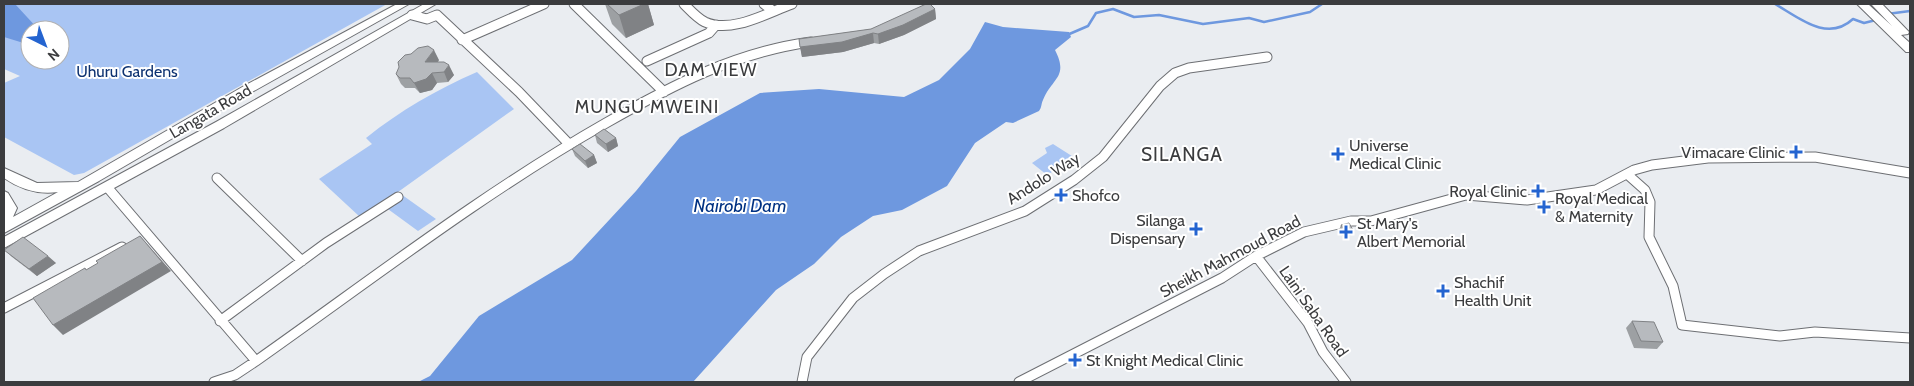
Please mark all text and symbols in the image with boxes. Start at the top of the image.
north arrow [20,20,70,70]
text: N [44,45,63,65]
district label: DAM VIEW [664,59,758,81]
park label: Uhuru Gardens [76,62,178,81]
street label: Langata Road [166,80,255,143]
district label: MUNGU MWEINI [575,96,719,118]
place label: Universe Medical Clinic [1349,136,1441,173]
district label: SILANGA [1141,143,1223,166]
place label: Vimacare Clinic [1681,143,1785,162]
marker: Vimacare Clinic [1789,145,1803,159]
marker: Universe Medical Clinic [1331,147,1345,161]
street label: Andolo Way [1003,149,1083,208]
place label: Royal Clinic [1449,182,1527,201]
marker: Royal Clinic [1531,184,1545,198]
place label: Shofco [1072,186,1120,205]
marker: Shofco [1054,188,1068,202]
place label: Royal Medical & Maternity [1555,189,1648,226]
water label: Nairobi Dam [694,195,786,217]
marker: Royal Medical & Maternity [1537,200,1551,214]
place label: Silanga Dispensary [1110,211,1185,248]
street label: Sheikh Mahmoud Road [1157,211,1304,302]
place label: St Mary's Albert Memorial [1357,214,1466,251]
marker: Silanga Dispensary [1189,222,1203,236]
marker: St Mary's Albert Memorial [1339,225,1353,239]
street label: Laini Saba Road [1275,262,1352,361]
place label: Shachif Health Unit [1454,273,1532,310]
marker: Shachif Health Unit [1436,284,1450,298]
place label: St Knight Medical Clinic [1086,351,1243,370]
marker: St Knight Medical Clinic [1068,353,1082,367]

